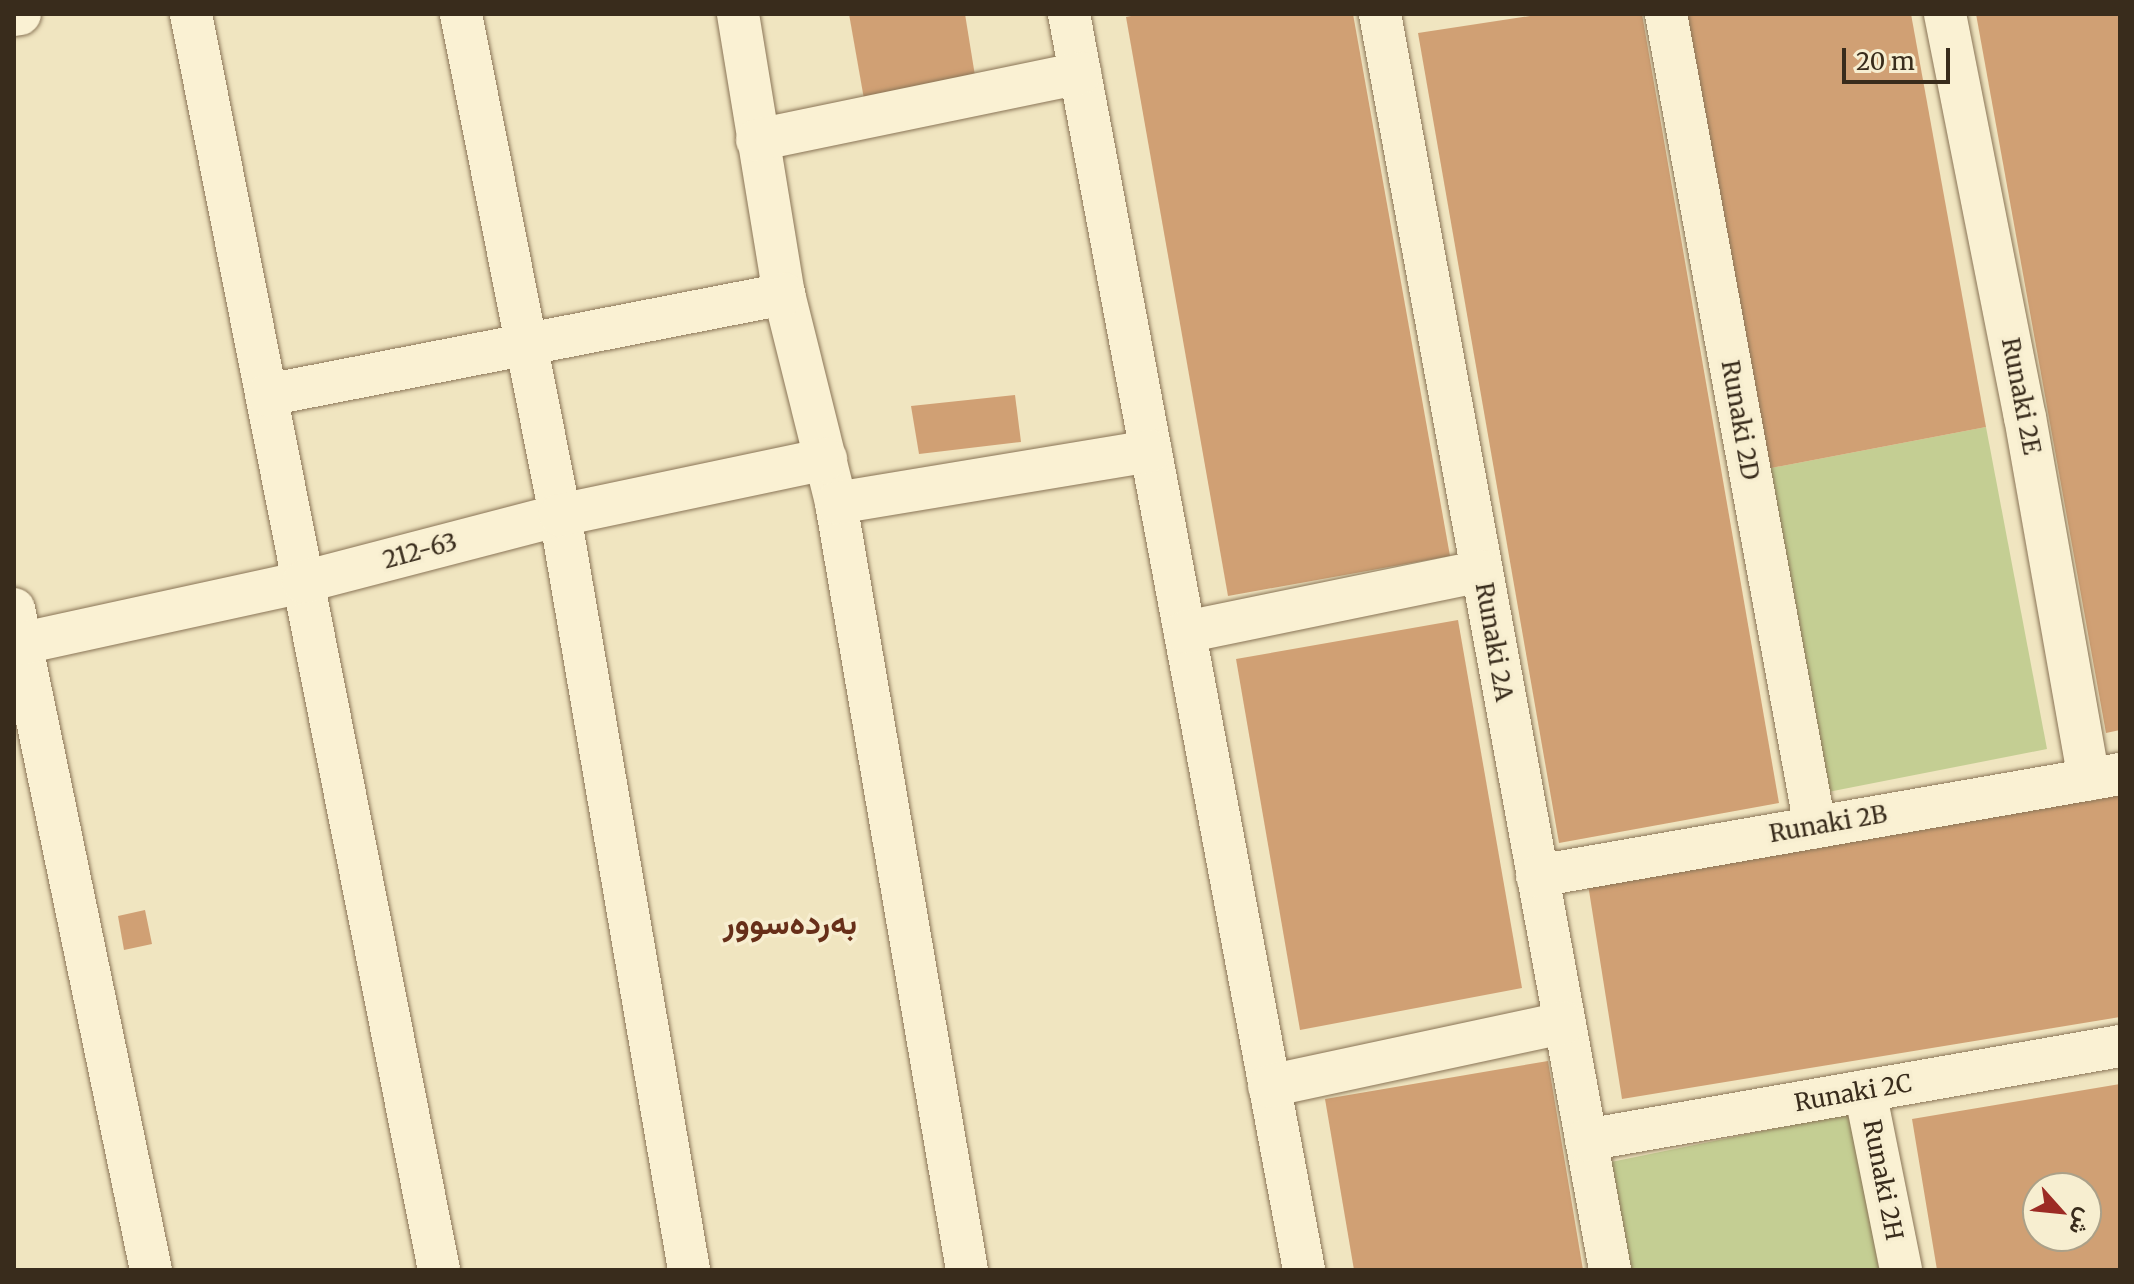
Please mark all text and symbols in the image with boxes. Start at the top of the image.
scale bar [1846,32,1954,82]
text: 20 m [1856,46,1915,77]
street label: Runaki 2E [1996,335,2046,457]
street label: Runaki 2D [1715,358,1765,482]
street label: 212-63 [380,527,460,575]
street label: Runaki 2A [1469,580,1519,704]
street label: Runaki 2B [1767,799,1889,849]
district label: بەردەسوور [723,904,857,942]
street label: Runaki 2C [1792,1069,1914,1117]
street label: Runaki 2H [1857,1117,1909,1243]
north arrow [2022,1172,2102,1252]
text: ش [2063,1204,2100,1240]

